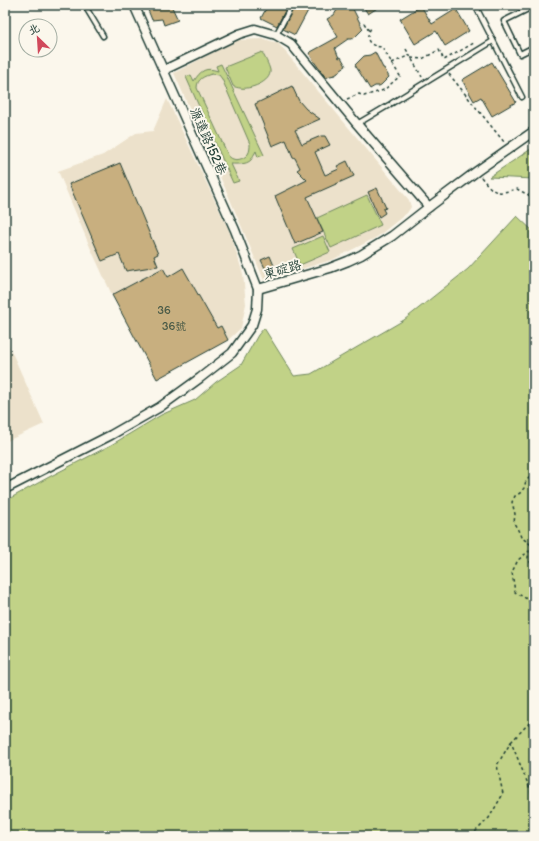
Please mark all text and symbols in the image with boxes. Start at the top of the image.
north arrow [18,18,58,58]
text: 北 [26,21,42,38]
street label: 源遠路152巷 [186,105,230,178]
street label: 東碇路 [261,257,303,283]
house number: 36 [157,304,171,317]
house number: 36號 [162,320,186,333]

